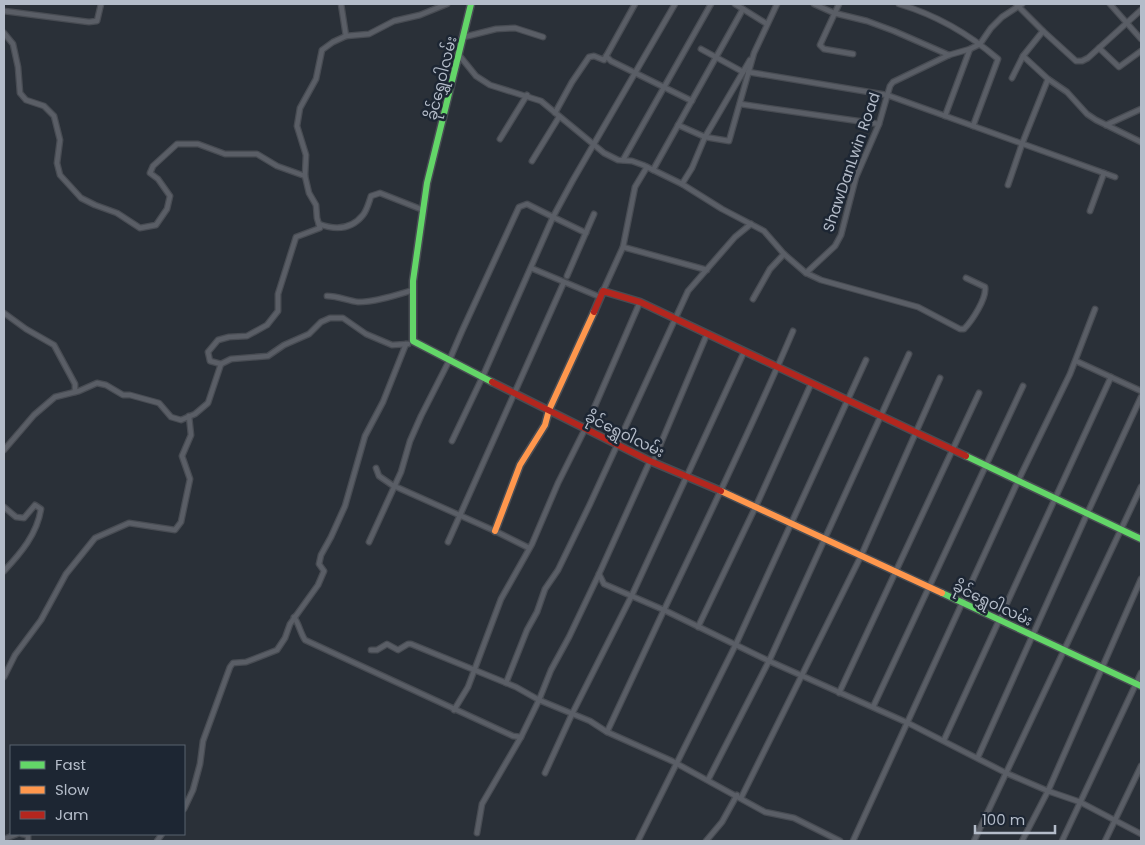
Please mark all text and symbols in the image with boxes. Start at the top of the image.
street label: ခိုင်ရွှေဝါလမ်း [420,34,464,123]
street label: ShawDanLwin Road [817,89,885,235]
street label: ခိုင်ရွှေဝါလမ်း [581,406,668,464]
street label: ခိုင်ရွှေဝါလမ်း [949,575,1036,632]
legend [10,745,185,835]
text: Fast [55,754,86,775]
text: Slow [55,779,90,800]
scale bar [975,802,1055,834]
text: Jam [55,804,89,825]
text: 100 m [982,809,1025,830]

